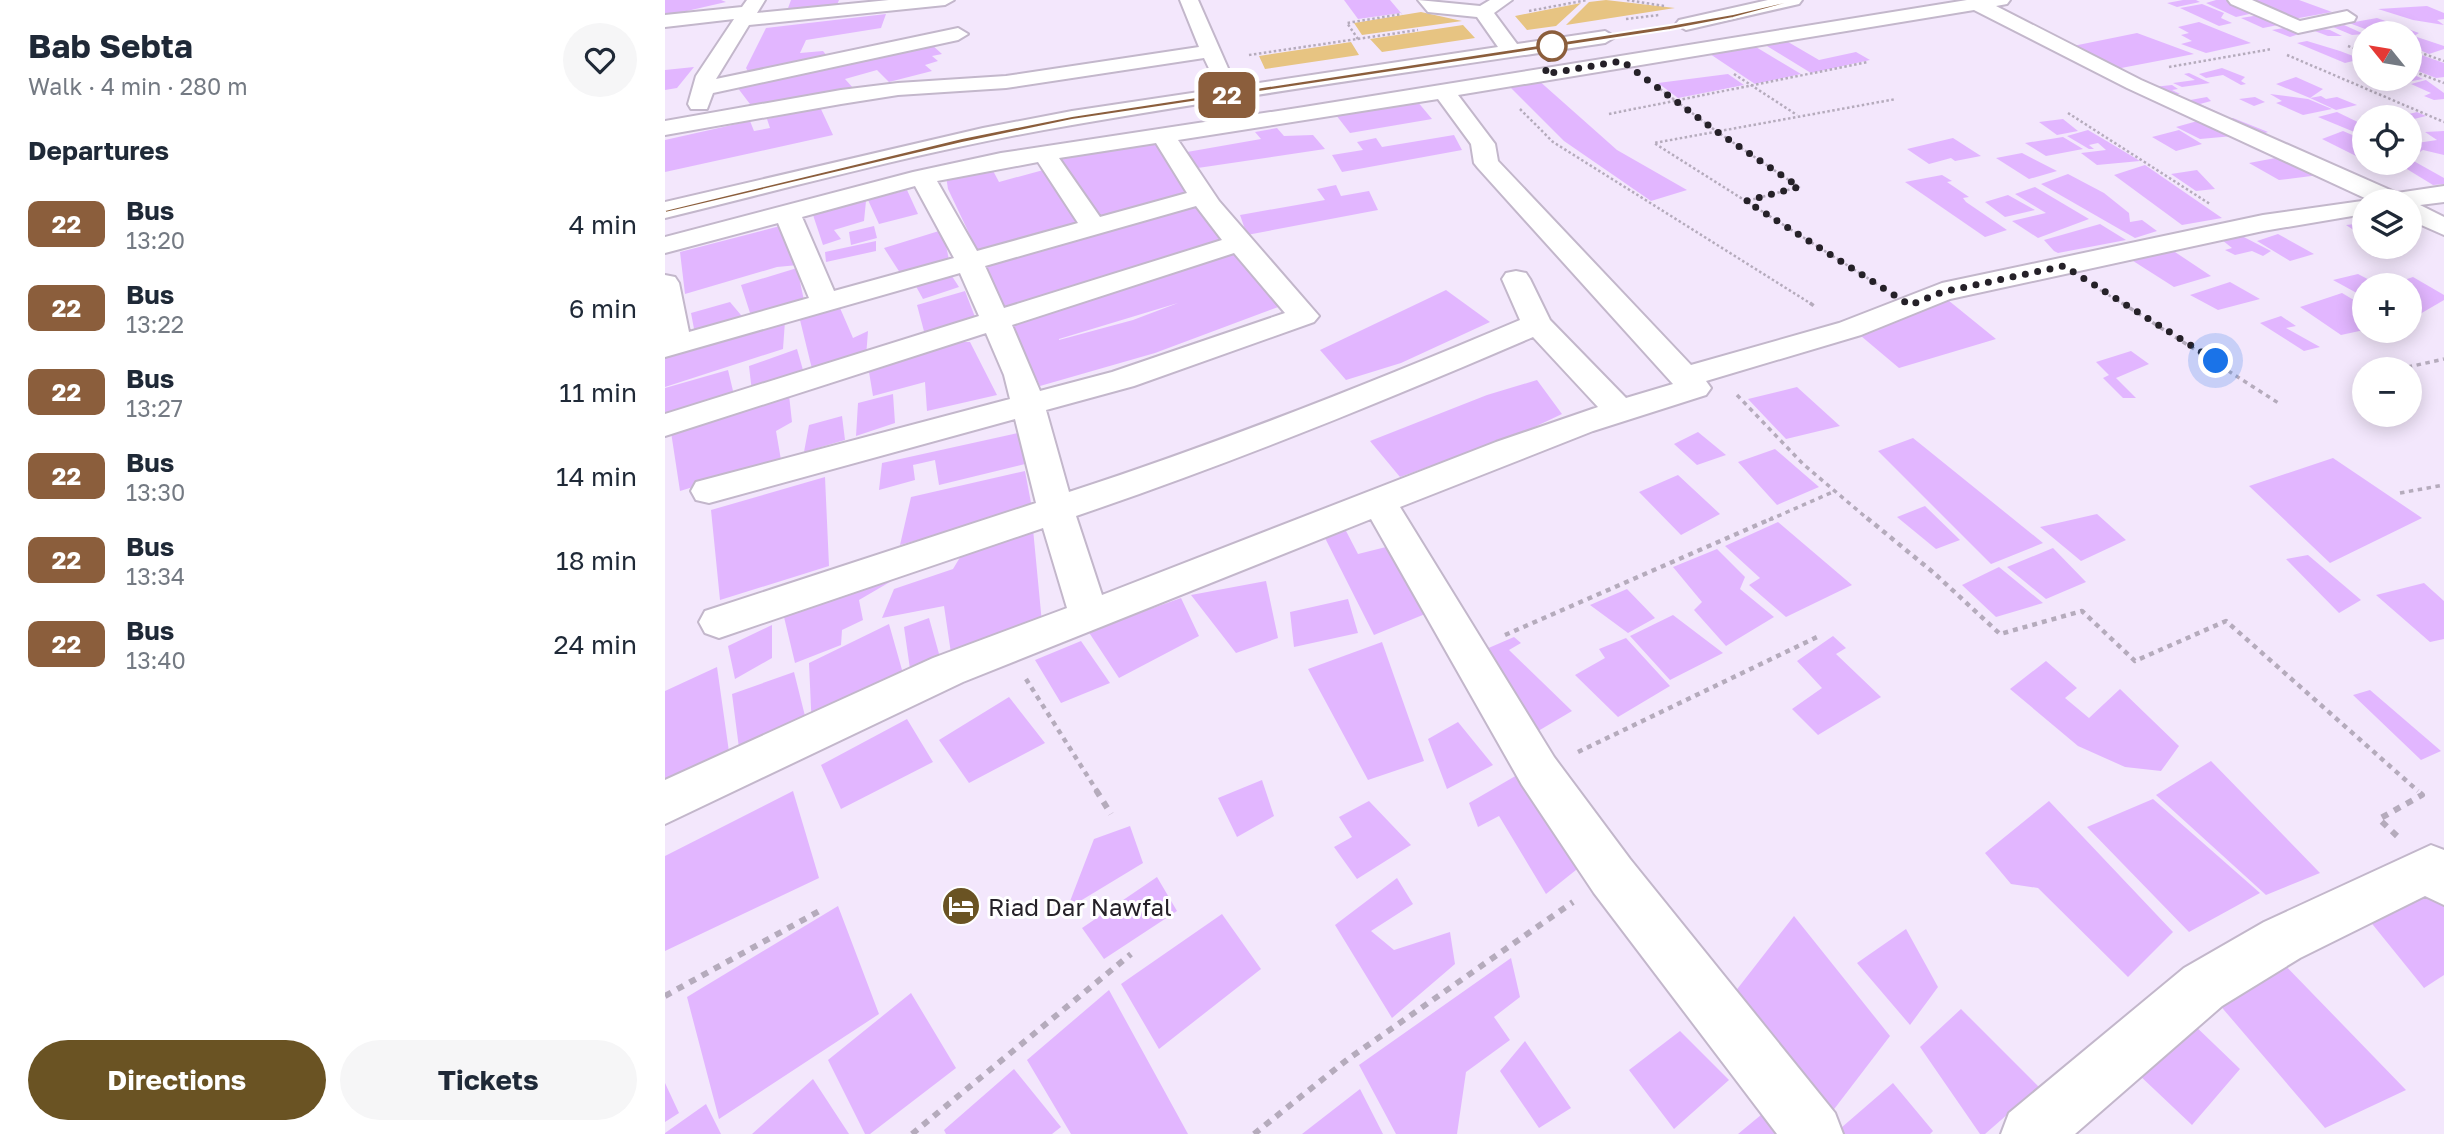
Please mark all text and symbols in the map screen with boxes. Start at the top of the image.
north arrow [2352,21,2422,91]
map controls [2352,21,2422,427]
button: heart [563,23,637,97]
text: Bab Sebta [28,26,193,65]
unlabelled marker [1537,31,1567,61]
text: Walk · 4 min · 280 m [28,72,248,100]
line badge: 22 [1195,72,1259,118]
text: 22 [1212,80,1242,109]
button: locate [2352,105,2422,175]
text: Departures [28,135,169,166]
button: layers [2352,189,2422,259]
text: Bus [126,195,174,226]
text: 22 [52,209,81,238]
text: 4 min [569,209,637,240]
text: 13:20 [126,226,185,254]
button: + [2352,273,2422,343]
text: Bus [126,279,174,310]
text: 22 [52,293,81,322]
text: 6 min [569,293,637,324]
text: 13:22 [126,310,184,338]
your location [2198,343,2233,378]
button: − [2352,357,2422,427]
text: Bus [126,363,174,394]
text: 22 [52,377,81,406]
text: 11 min [559,377,637,408]
text: 13:27 [126,394,183,422]
text: Bus [126,447,174,478]
text: 22 [52,461,81,490]
text: 14 min [556,461,637,492]
text: 13:30 [126,478,185,506]
text: Bus [126,531,174,562]
text: 22 [52,545,81,574]
text: 18 min [556,545,637,576]
text: 13:34 [126,562,185,590]
text: Bus [126,615,174,646]
text: 22 [52,629,81,658]
text: 24 min [554,629,637,660]
text: 13:40 [126,646,186,674]
hotel icon: Riad Dar Nawfal [940,885,982,927]
place label: Riad Dar Nawfal [988,892,1172,921]
button: Directions [28,1040,326,1120]
button: Tickets [340,1040,637,1120]

